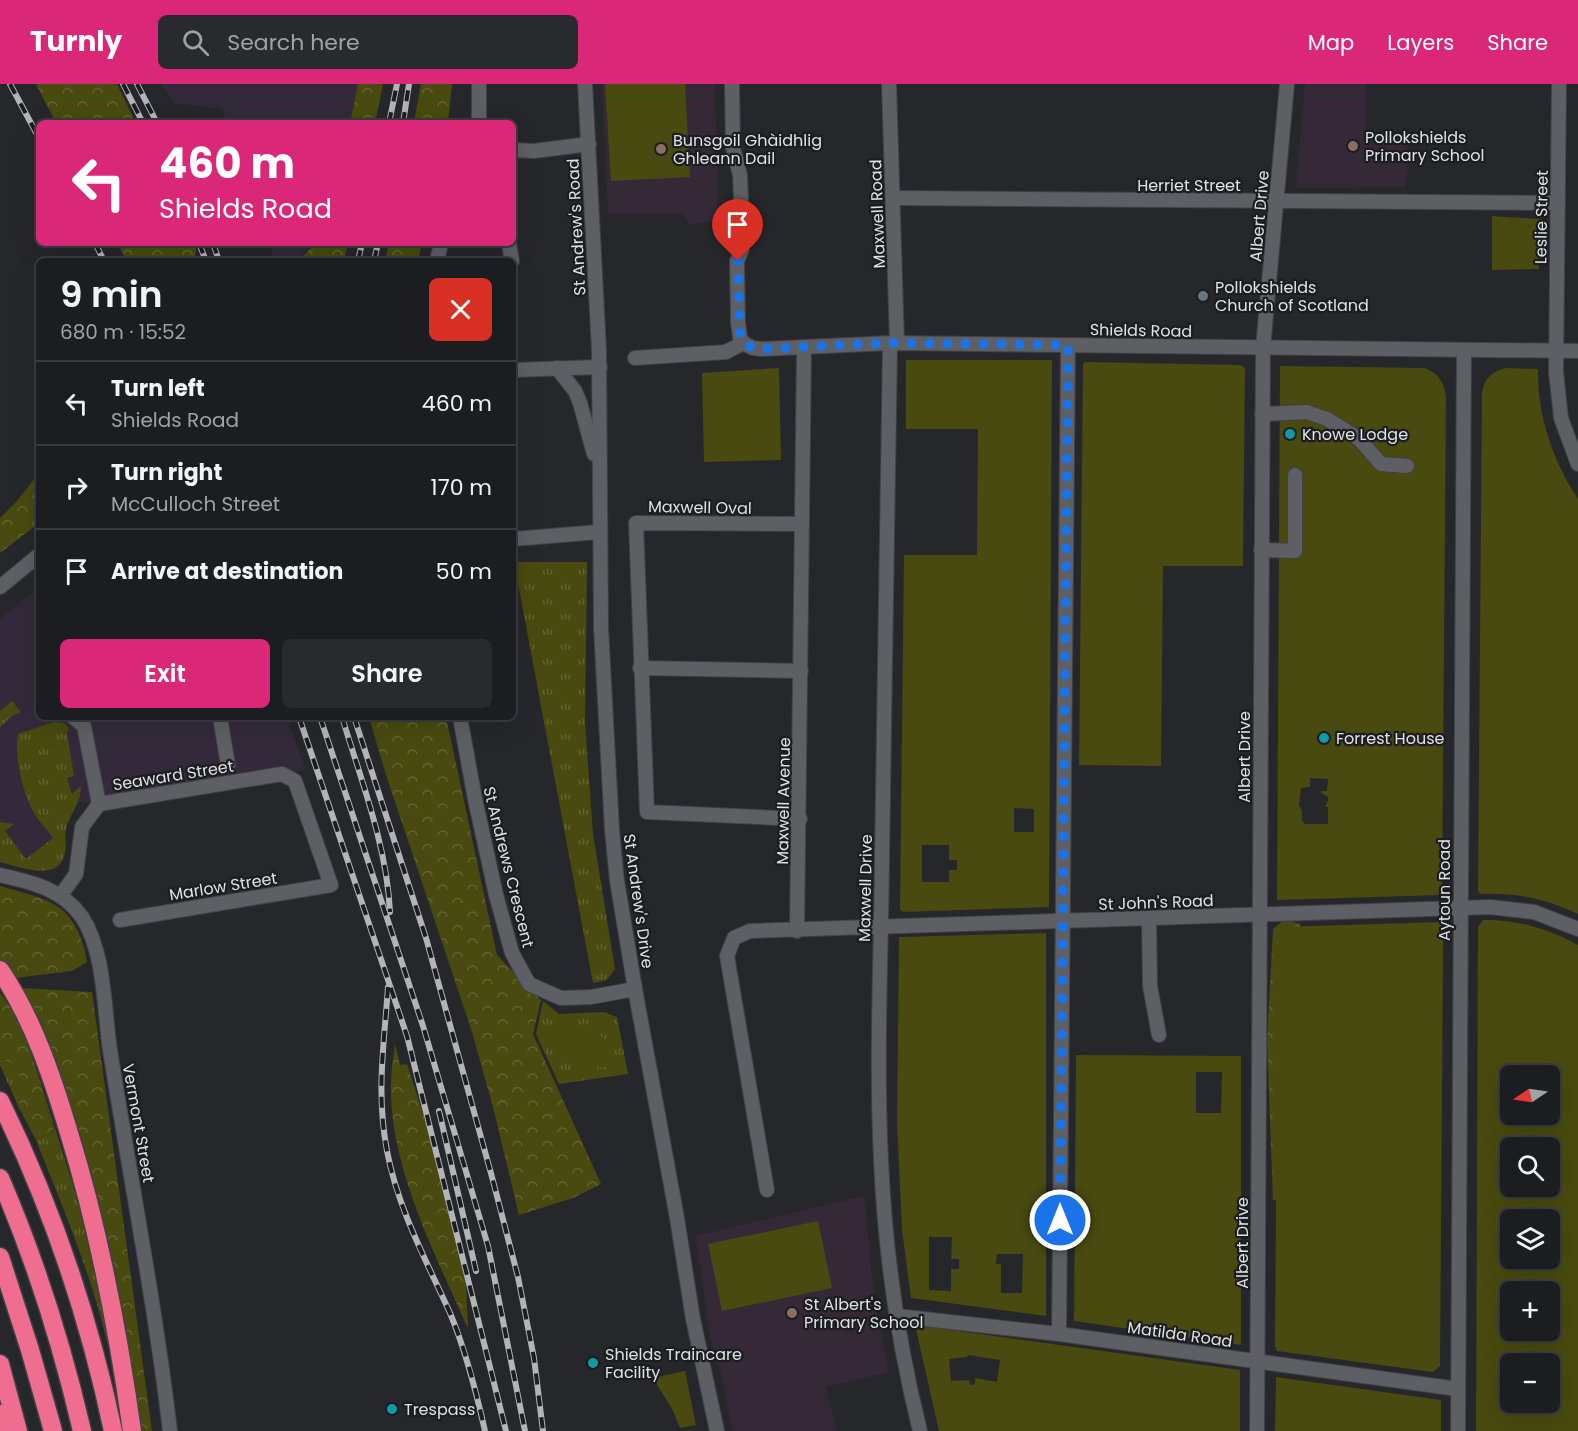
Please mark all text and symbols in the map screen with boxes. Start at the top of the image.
search box [158,15,578,69]
text: Turnly [30,22,122,61]
icon: search [179,26,212,59]
text: Search here [227,27,360,58]
text: Map [1308,28,1354,57]
text: Layers [1387,28,1454,57]
text: Share [1487,28,1548,57]
place label: Pollokshields Primary School [1365,126,1484,167]
place label: Bunsgoil Ghàidhlig Ghleann Dail [673,129,822,170]
text: 460 m [159,134,295,193]
marker: Pollokshields Primary School [1346,139,1360,153]
marker: Bunsgoil Ghàidhlig Ghleann Dail [654,142,668,156]
icon: left [60,144,138,222]
street label: St Andrew's Road [561,158,592,296]
street label: Maxwell Road [864,159,891,269]
street label: Albert Drive [1244,169,1275,263]
street label: Leslie Street [1529,170,1554,264]
street label: Herriet Street [1137,174,1241,197]
text: Shields Road [159,190,332,227]
pin [712,199,763,261]
icon: arrive [721,208,754,241]
text: 9 min [60,269,163,320]
place label: Pollokshields Church of Scotland [1215,276,1369,317]
button: close [429,278,492,341]
marker: Pollokshields Church of Scotland [1196,289,1210,303]
text: 680 m · 15:52 [60,318,186,346]
street label: Shields Road [1090,318,1192,343]
text: Turn left [111,373,205,404]
icon: left [60,387,93,420]
text: 460 m [422,388,492,419]
text: Shields Road [111,406,239,434]
place label: Knowe Lodge [1302,423,1408,446]
marker: Knowe Lodge [1283,427,1297,441]
text: Turn right [111,457,222,488]
icon: right [60,471,93,504]
text: 170 m [431,472,492,503]
text: McCulloch Street [111,490,280,518]
street label: Maxwell Oval [648,495,752,520]
icon: arrive [60,555,93,588]
text: Arrive at destination [111,556,343,587]
text: 50 m [436,556,492,587]
button: Exit [60,639,270,708]
button: Share [282,639,492,708]
street label: Albert Drive [1233,711,1256,803]
place label: Forrest House [1336,727,1445,750]
marker: Forrest House [1317,731,1331,745]
street label: Maxwell Avenue [771,737,796,865]
street label: Seaward Street [111,755,235,796]
street label: St Andrews Crescent [477,784,540,950]
street label: St Andrew's Drive [618,832,659,970]
street label: Maxwell Drive [853,834,878,942]
street label: Aytoun Road [1433,839,1456,941]
street label: Marlow Street [167,867,279,906]
street label: St John's Road [1098,889,1214,916]
street label: Vermont Street [117,1062,160,1185]
north arrow [1500,1065,1560,1125]
map controls [1500,1065,1560,1413]
button: search [1500,1137,1560,1197]
position arrow [1028,1188,1092,1252]
street label: Albert Drive [1231,1197,1254,1289]
button: layers [1500,1209,1560,1269]
button: + [1500,1281,1560,1341]
place label: St Albert's Primary School [804,1293,923,1334]
marker: St Albert's Primary School [785,1306,799,1320]
street label: Matilda Road [1126,1316,1234,1353]
place label: Shields Traincare Facility [605,1343,742,1384]
button: − [1500,1353,1560,1413]
marker: Shields Traincare Facility [586,1356,600,1370]
place label: Trespass [404,1398,475,1421]
marker: Trespass [385,1402,399,1416]

